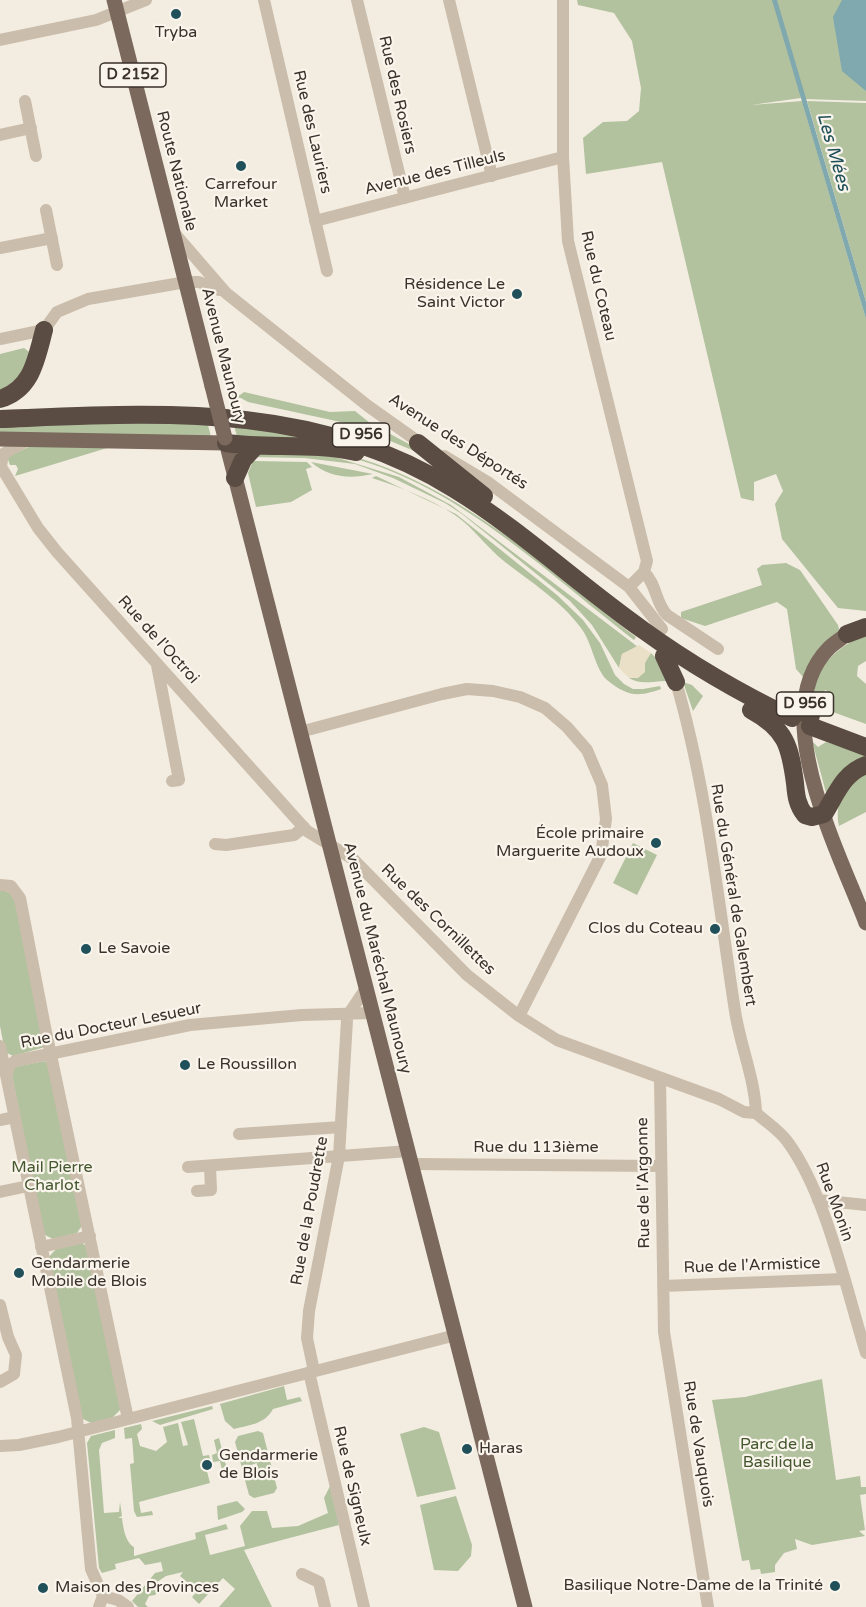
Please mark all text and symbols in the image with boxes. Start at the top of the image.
marker: Tryba [169,7,183,21]
place label: Tryba [155,23,197,43]
street label: Rue des Rosiers [374,34,420,156]
road number: D 2152 [100,63,166,87]
street label: Rue des Lauriers [288,68,336,196]
street label: Route Nationale [152,109,200,233]
water label: Les Mées [812,111,854,193]
street label: Avenue des Tilleuls [363,146,507,200]
marker: Carrefour Market [234,159,248,173]
place label: Carrefour Market [205,175,277,213]
street label: Rue du Coteau [576,229,620,343]
place label: Résidence Le Saint Victor [404,275,505,313]
street label: Avenue Maunoury [197,286,249,426]
marker: Résidence Le Saint Victor [510,287,524,301]
street label: Avenue des Déportés [385,390,531,494]
road number: D 956 [332,423,389,447]
street label: Rue de l'Octroi [113,592,203,688]
road number: D 956 [776,692,834,716]
street label: Rue du Général de Galembert [706,782,760,1008]
place label: École primaire Marguerite Audoux [496,824,644,862]
marker: École primaire Marguerite Audoux [649,836,663,850]
street label: Avenue du Maréchal Maunoury [339,840,415,1076]
street label: Rue des Cornillettes [377,860,499,980]
place label: Clos du Coteau [588,919,703,939]
marker: Clos du Coteau [708,922,722,936]
place label: Le Savoie [98,939,170,959]
marker: Le Savoie [79,942,93,956]
street label: Rue du Docteur Lesueur [19,999,203,1053]
place label: Le Roussillon [197,1055,297,1075]
marker: Le Roussillon [178,1058,192,1072]
street label: Rue de l'Argonne [633,1117,655,1249]
street label: Rue de la Poudrette [287,1135,333,1287]
street label: Rue du 113ième [473,1138,599,1158]
park label: Mail Pierre Charlot [11,1158,93,1196]
street label: Rue Monin [811,1160,857,1244]
place label: Gendarmerie Mobile de Blois [31,1254,147,1292]
street label: Rue de l'Armistice [683,1254,821,1278]
marker: Gendarmerie Mobile de Blois [12,1266,26,1280]
street label: Rue de Vauquois [679,1379,717,1509]
street label: Rue de Signeulx [329,1424,375,1548]
park label: Parc de la Basilique [740,1435,814,1473]
place label: Haras [479,1439,523,1459]
marker: Haras [460,1442,474,1456]
place label: Gendarmerie de Blois [219,1446,318,1484]
marker: Gendarmerie de Blois [200,1458,214,1472]
place label: Basilique Notre-Dame de la Trinité [563,1576,823,1596]
place label: Maison des Provinces [55,1578,219,1598]
marker: Basilique Notre-Dame de la Trinité [828,1579,842,1593]
marker: Maison des Provinces [36,1581,50,1595]

